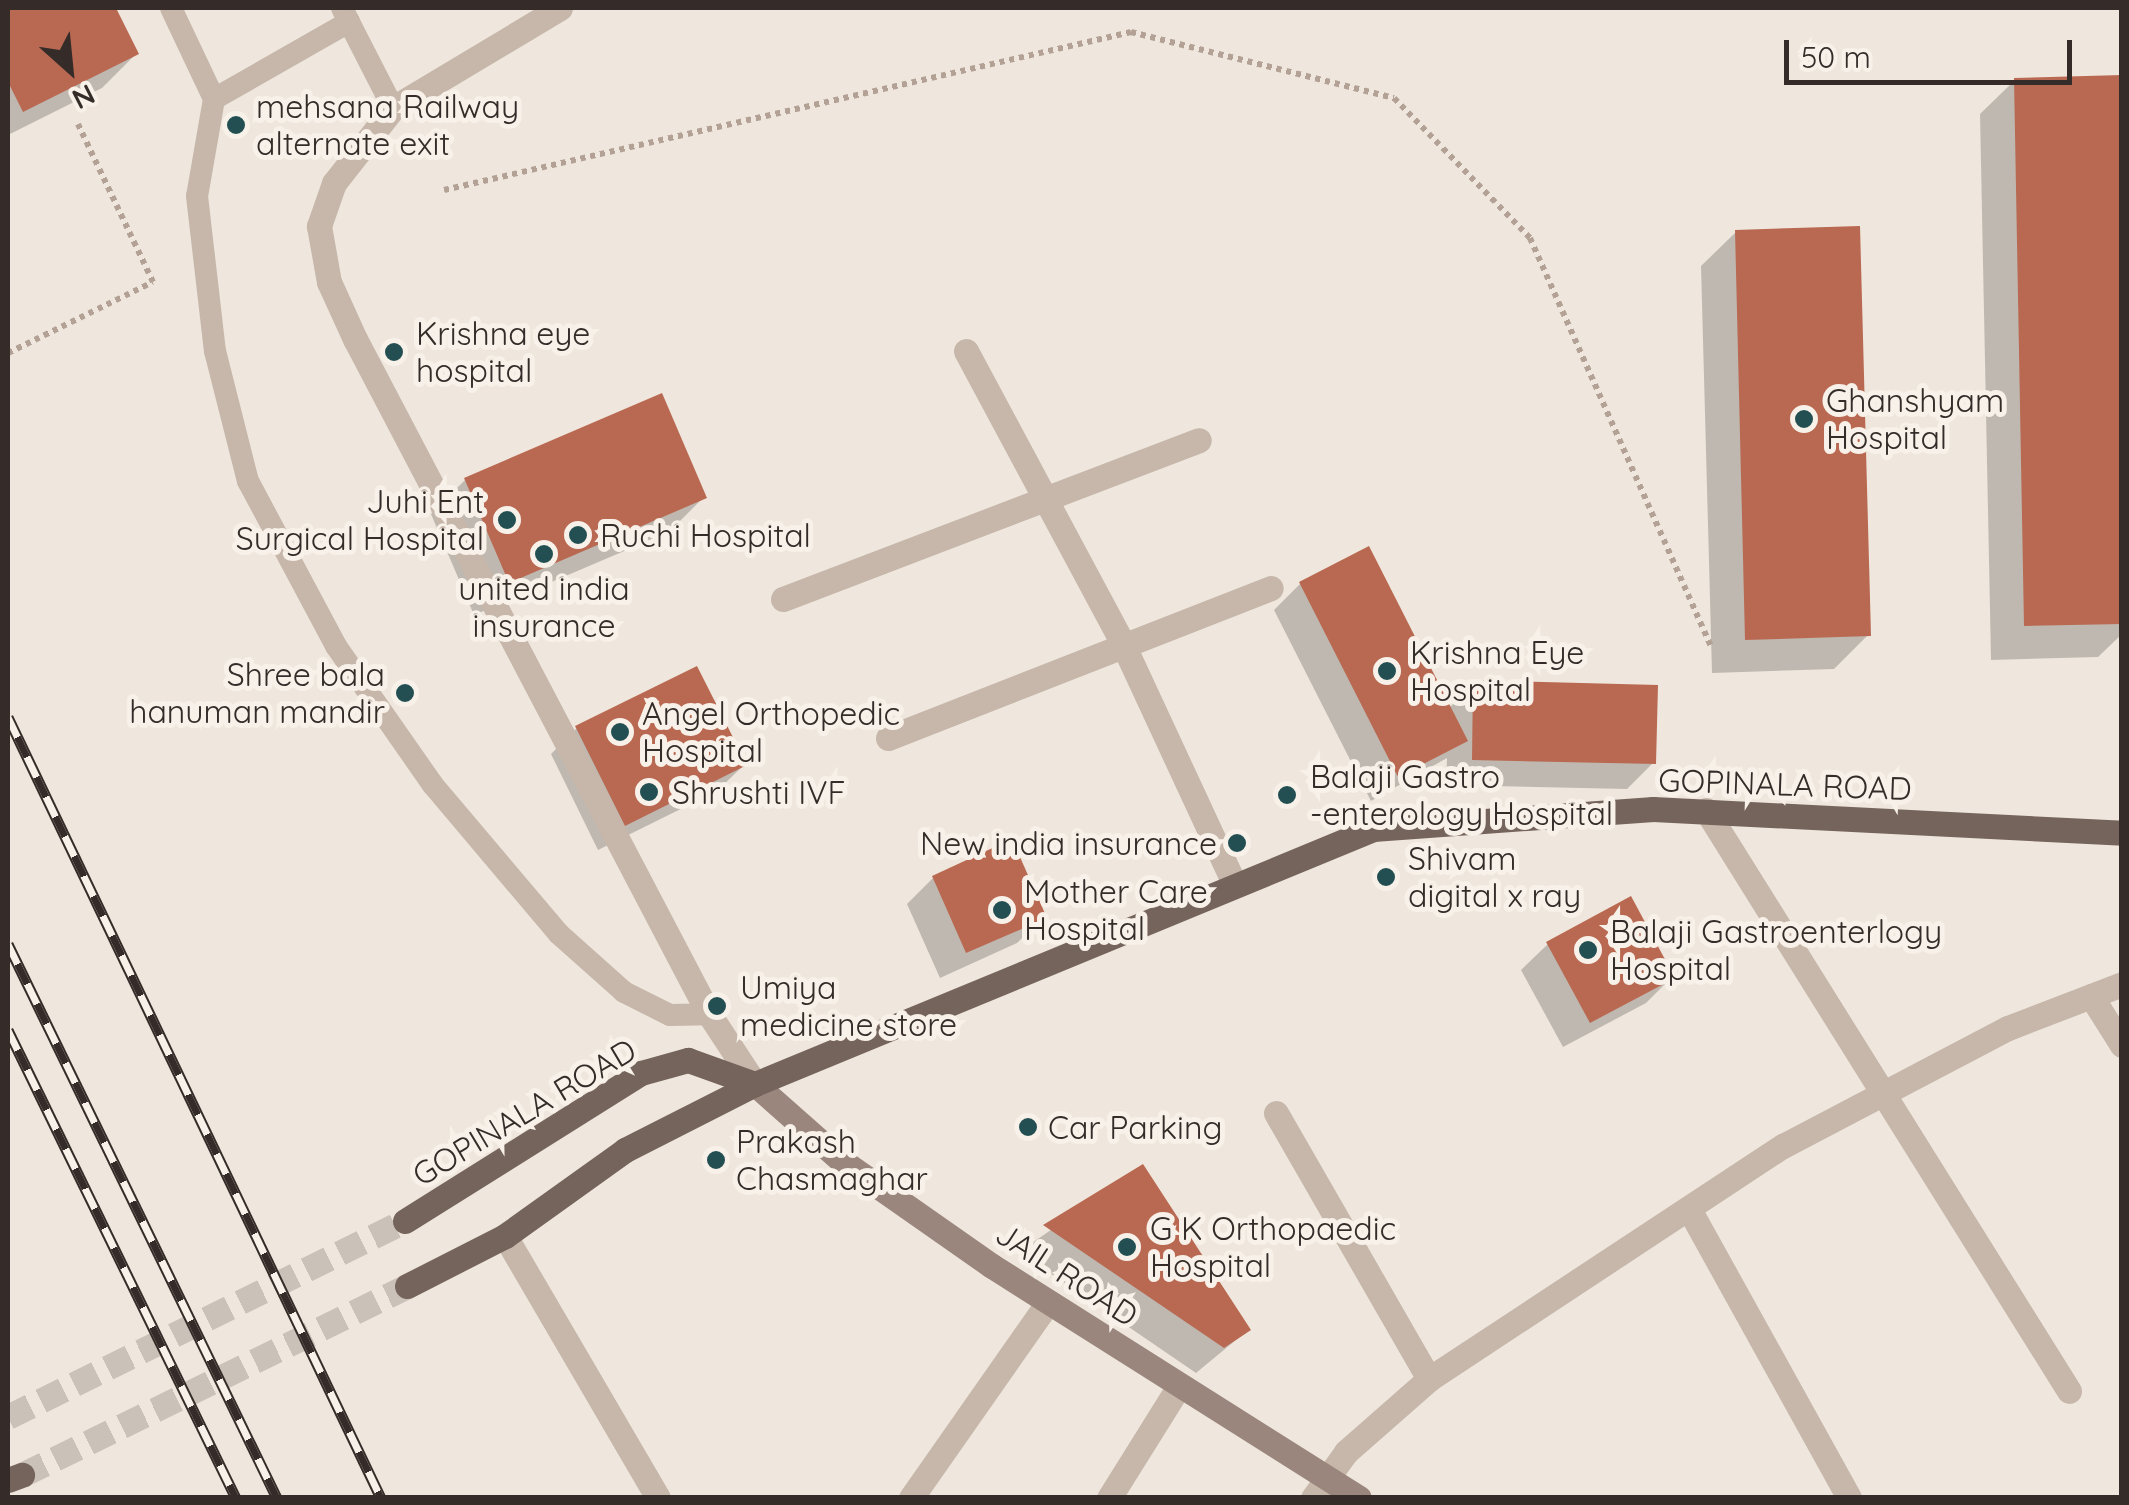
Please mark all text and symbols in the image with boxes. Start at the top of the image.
north arrow [20,20,120,120]
scale bar [1789,20,2076,82]
text: 50 m [1801,38,1871,76]
text: N [67,77,101,117]
place label: mehsana Railway alternate exit [256,88,519,163]
marker: mehsana Railway alternate exit [225,114,247,136]
place label: Krishna eye hospital [416,315,590,390]
marker: Krishna eye hospital [381,339,407,365]
place label: Ghanshyam Hospital [1826,382,2004,457]
marker: Ghanshyam Hospital [1791,406,1817,432]
place label: Juhi Ent Surgical Hospital [236,483,484,558]
marker: Juhi Ent Surgical Hospital [494,507,520,533]
place label: Ruchi Hospital [600,516,811,554]
marker: Ruchi Hospital [565,522,591,548]
marker: united india insurance [533,543,555,565]
place label: united india insurance [458,570,630,645]
place label: Krishna Eye Hospital [1410,634,1584,709]
place label: Shree bala hanuman mandir [129,656,385,731]
marker: Krishna Eye Hospital [1374,658,1400,684]
marker: Shree bala hanuman mandir [394,682,416,704]
place label: Angel Orthopedic Hospital [642,695,900,770]
marker: Angel Orthopedic Hospital [607,719,633,745]
place label: Balaji Gastro -enterology Hospital [1310,758,1613,833]
street label: GOPINALA ROAD [1658,760,1912,808]
place label: Shrushti IVF [672,773,846,811]
marker: Shrushti IVF [636,779,662,805]
marker: Balaji Gastro -enterology Hospital [1274,782,1300,808]
place label: New india insurance [920,824,1217,862]
marker: New india insurance [1226,832,1248,854]
place label: Shivam digital x ray [1408,840,1581,915]
marker: Shivam digital x ray [1373,864,1399,890]
place label: Mother Care Hospital [1024,873,1208,948]
marker: Mother Care Hospital [989,897,1015,923]
place label: Balaji Gastroenterlogy Hospital [1610,913,1942,988]
marker: Balaji Gastroenterlogy Hospital [1575,937,1601,963]
place label: Umiya medicine store [740,969,957,1044]
marker: Umiya medicine store [704,993,730,1019]
street label: GOPINALA ROAD [405,1030,643,1194]
place label: Car Parking [1048,1108,1222,1146]
marker: Car Parking [1017,1116,1039,1138]
place label: Prakash Chasmaghar [736,1123,928,1198]
marker: Prakash Chasmaghar [705,1149,727,1171]
place label: G K Orthopaedic Hospital [1150,1210,1396,1285]
street label: JAIL ROAD [989,1214,1145,1334]
marker: G K Orthopaedic Hospital [1114,1234,1140,1260]

